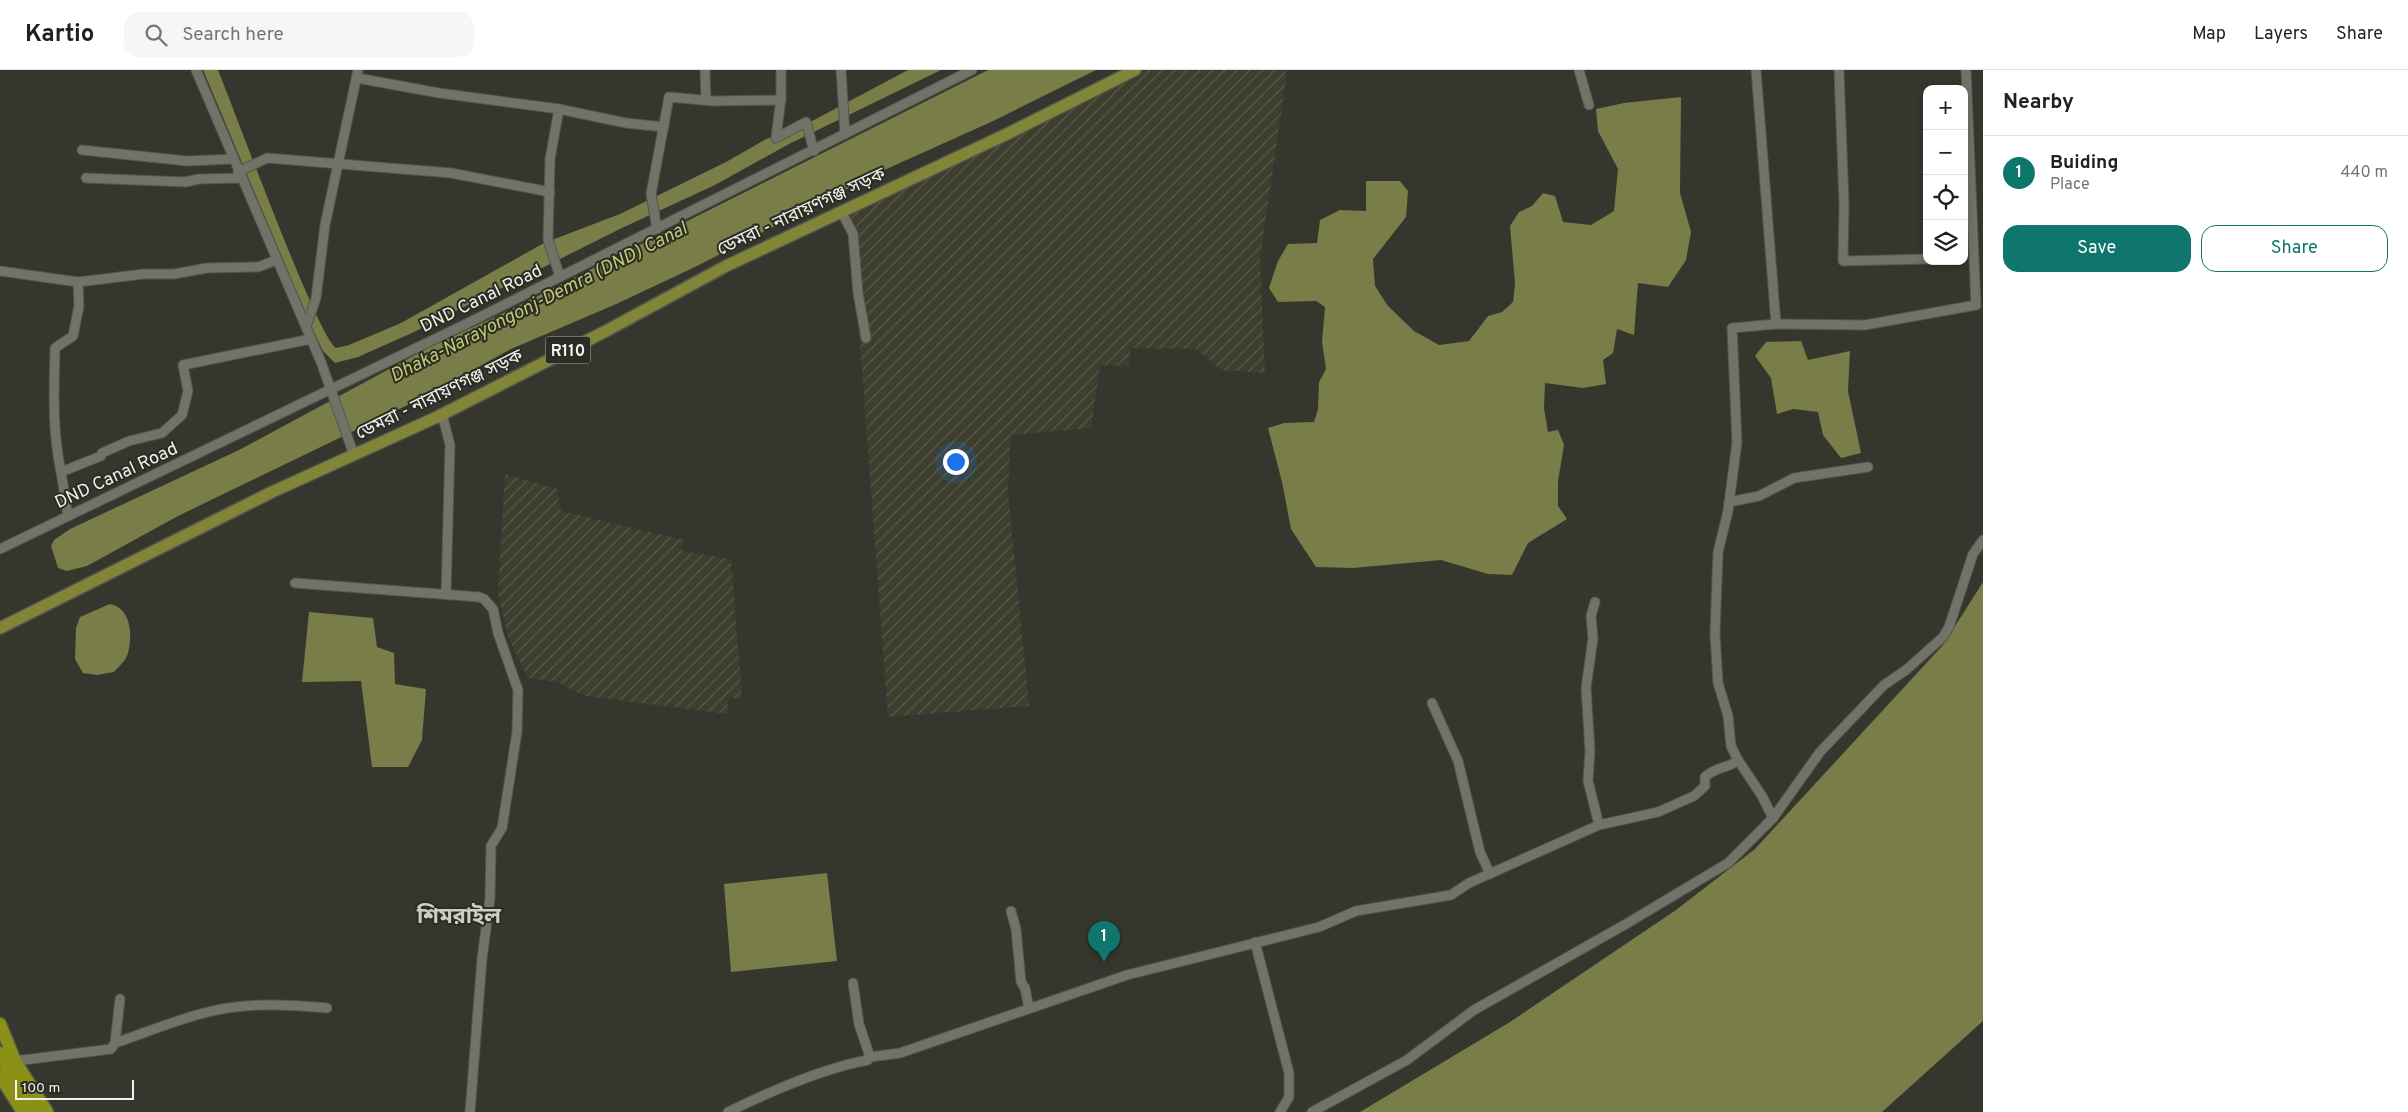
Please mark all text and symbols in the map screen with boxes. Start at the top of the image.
search box [124,12,474,57]
text: Kartio [25,20,94,50]
icon: search [142,21,170,49]
text: Search here [182,23,284,47]
text: Map [2192,23,2226,46]
text: Layers [2254,23,2308,46]
text: Share [2336,23,2383,46]
map controls [1923,85,1968,265]
button: + [1923,85,1968,130]
text: Nearby [2003,89,2074,116]
button: − [1923,130,1968,175]
text: Buiding [2050,151,2118,175]
street label: ডেমরা - নারায়ণগঞ্জ সড়ক [714,163,890,261]
text: 1 [2016,163,2022,183]
text: 440 m [2341,163,2388,183]
button: locate [1923,175,1968,220]
text: Place [2050,175,2090,195]
water label: Dhaka-Narayongonj-Demra (DND) Canal [386,217,693,388]
button: layers [1923,220,1968,265]
button: Save [2003,225,2191,272]
button: Share [2201,225,2388,272]
street label: DND Canal Road [417,260,546,339]
road number: R110 [546,336,590,364]
street label: ডেমরা - নারায়ণগঞ্জ সড়ক [352,345,527,446]
street label: DND Canal Road [51,438,182,515]
your location [943,449,969,475]
district label: শিমরাইল [416,903,501,931]
pin: 1 [1088,921,1120,962]
scale bar [15,1077,134,1100]
text: 100 m [22,1080,60,1097]

